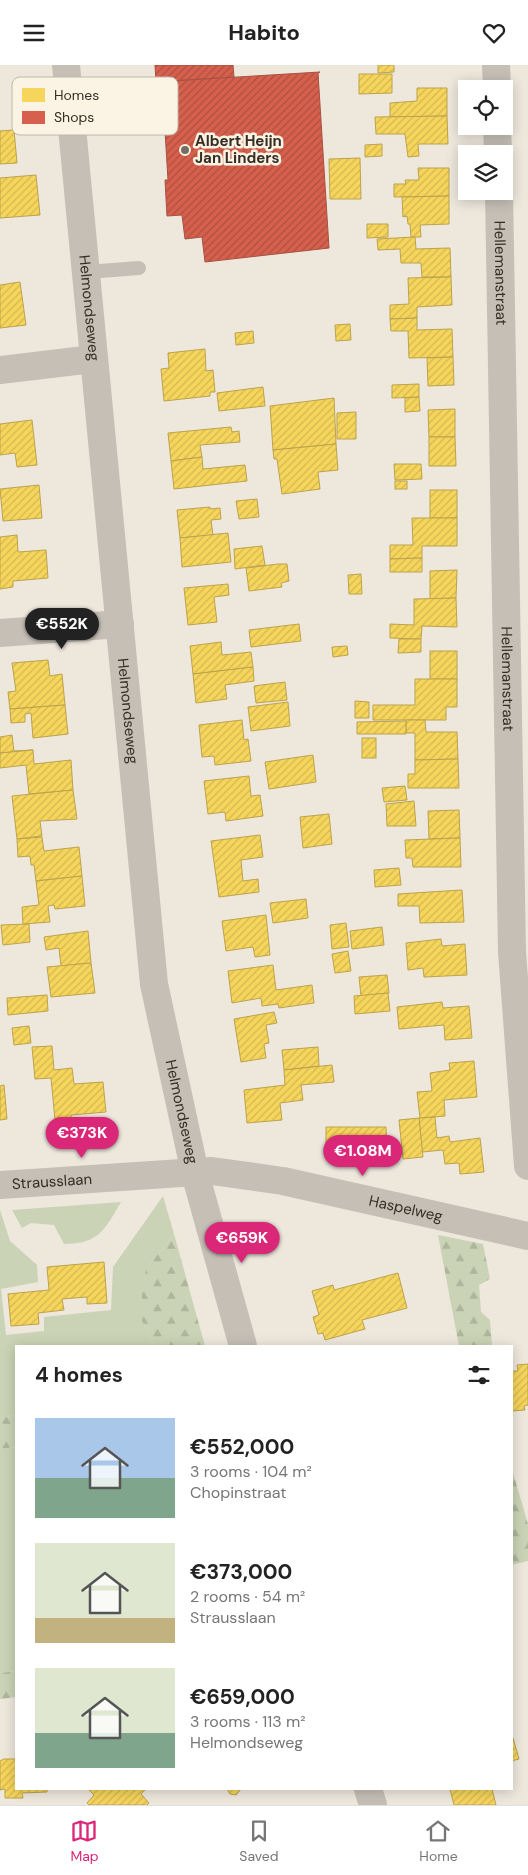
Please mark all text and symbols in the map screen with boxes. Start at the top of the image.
text: Habito [228,18,300,47]
icon: menu [20,19,48,47]
icon: heart [480,19,508,47]
legend [12,77,178,135]
map controls [458,80,513,200]
button: locate [458,80,513,135]
text: Homes [54,86,99,104]
text: Shops [54,108,94,126]
place label: Albert Heijn Jan Linders [195,131,282,168]
marker: Albert Heijn Jan Linders [179,144,191,156]
button: layers [458,145,513,200]
street label: Hellemanstraat [490,220,511,326]
street label: Helmondseweg [74,254,104,362]
pin: €552K [27,607,97,650]
text: €552K [36,613,88,634]
street label: Hellemanstraat [496,626,518,732]
street label: Helmondseweg [113,657,143,765]
street label: Helmondseweg [161,1058,203,1166]
pin: €373K [47,1117,117,1159]
text: €373K [57,1122,107,1143]
pin: €1.08M [322,1135,404,1177]
text: €1.08M [334,1140,392,1161]
street label: Strausslaan [11,1169,93,1194]
street label: Haspelweg [367,1191,445,1227]
pin: €659K [207,1221,277,1264]
text: €659K [216,1227,268,1248]
text: 4 homes [35,1361,123,1389]
icon: filters [465,1361,493,1389]
text: €552,000 [190,1433,294,1461]
icon: home [75,1438,135,1498]
text: 3 rooms · 104 m² [190,1461,312,1482]
text: Chopinstraat [190,1482,287,1503]
text: €373,000 [190,1558,292,1586]
icon: home [75,1563,135,1623]
text: 2 rooms · 54 m² [190,1586,305,1607]
text: Strausslaan [190,1607,276,1628]
text: €659,000 [190,1683,295,1711]
icon: home [75,1688,135,1748]
text: 3 rooms · 113 m² [190,1711,306,1732]
text: Helmondseweg [190,1732,303,1753]
tab: Map [70,1817,99,1865]
tab: Saved [239,1817,279,1865]
tab: Home [419,1817,458,1865]

